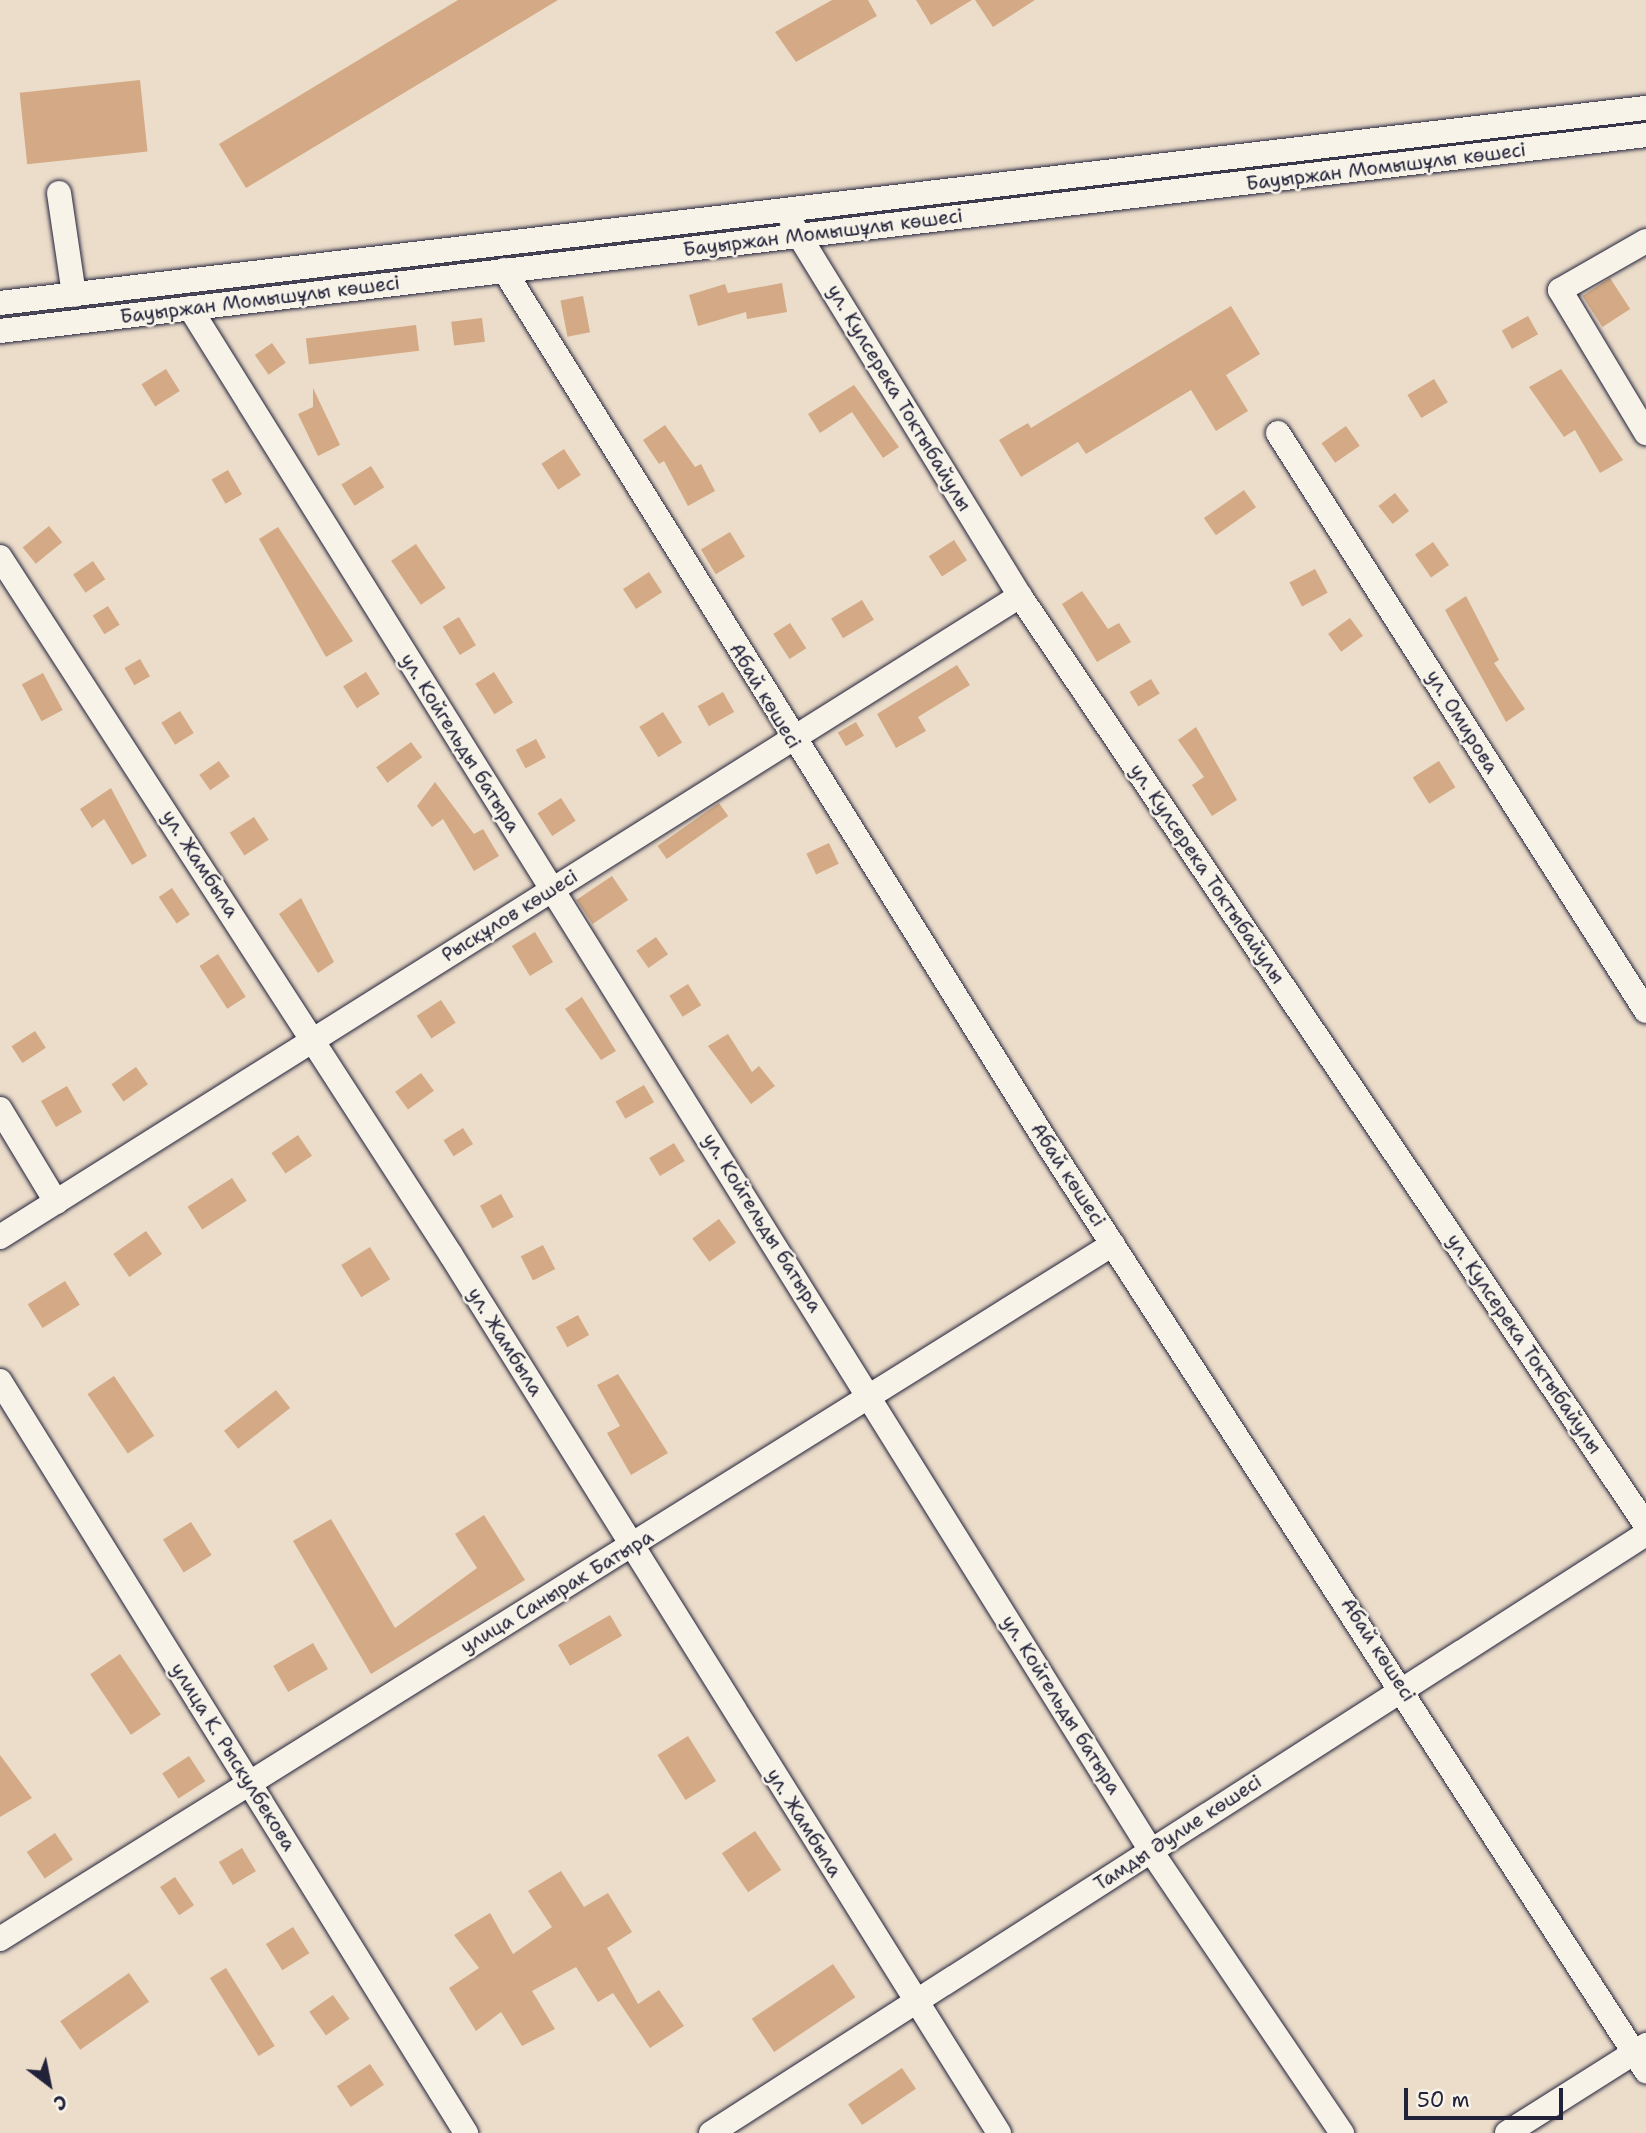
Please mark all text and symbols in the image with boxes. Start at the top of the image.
street label: Бауыржан Момышұлы көшесі [1245,139,1527,195]
street label: Бауыржан Момышұлы көшесі [682,205,964,261]
street label: Бауыржан Момышұлы көшесі [119,272,401,328]
street label: ул. Кулсерека Токтыбайулы [822,281,976,515]
street label: Абай көшесі [725,639,805,753]
street label: ул. Койгельды батыра [396,649,524,837]
street label: ул. Омирова [1421,666,1503,778]
street label: ул. Кулсерека Токтыбайулы [1125,760,1289,988]
street label: ул. Жамбыла [157,806,243,922]
street label: Рысқұлов көшесі [438,865,582,967]
street label: Абай көшесі [1026,1119,1110,1231]
street label: ул. Койгельды батыра [698,1129,826,1317]
street label: ул. Кулсерека Токтыбайулы [1442,1230,1606,1458]
street label: ул. Жамбыла [463,1284,547,1400]
street label: улица Санырак Батыра [457,1525,657,1659]
street label: Абай көшесі [1336,1594,1420,1706]
street label: ул. Койгельды батыра [997,1611,1125,1799]
street label: улица К. Рыскулбекова [166,1659,300,1855]
street label: ул. Жамбыла [762,1765,846,1881]
street label: Тамды Әулие көшесі [1090,1770,1266,1896]
north arrow [14,2049,84,2119]
scale bar [1408,2074,1567,2118]
text: 50 m [1417,2086,1470,2114]
text: С [49,2089,72,2116]

